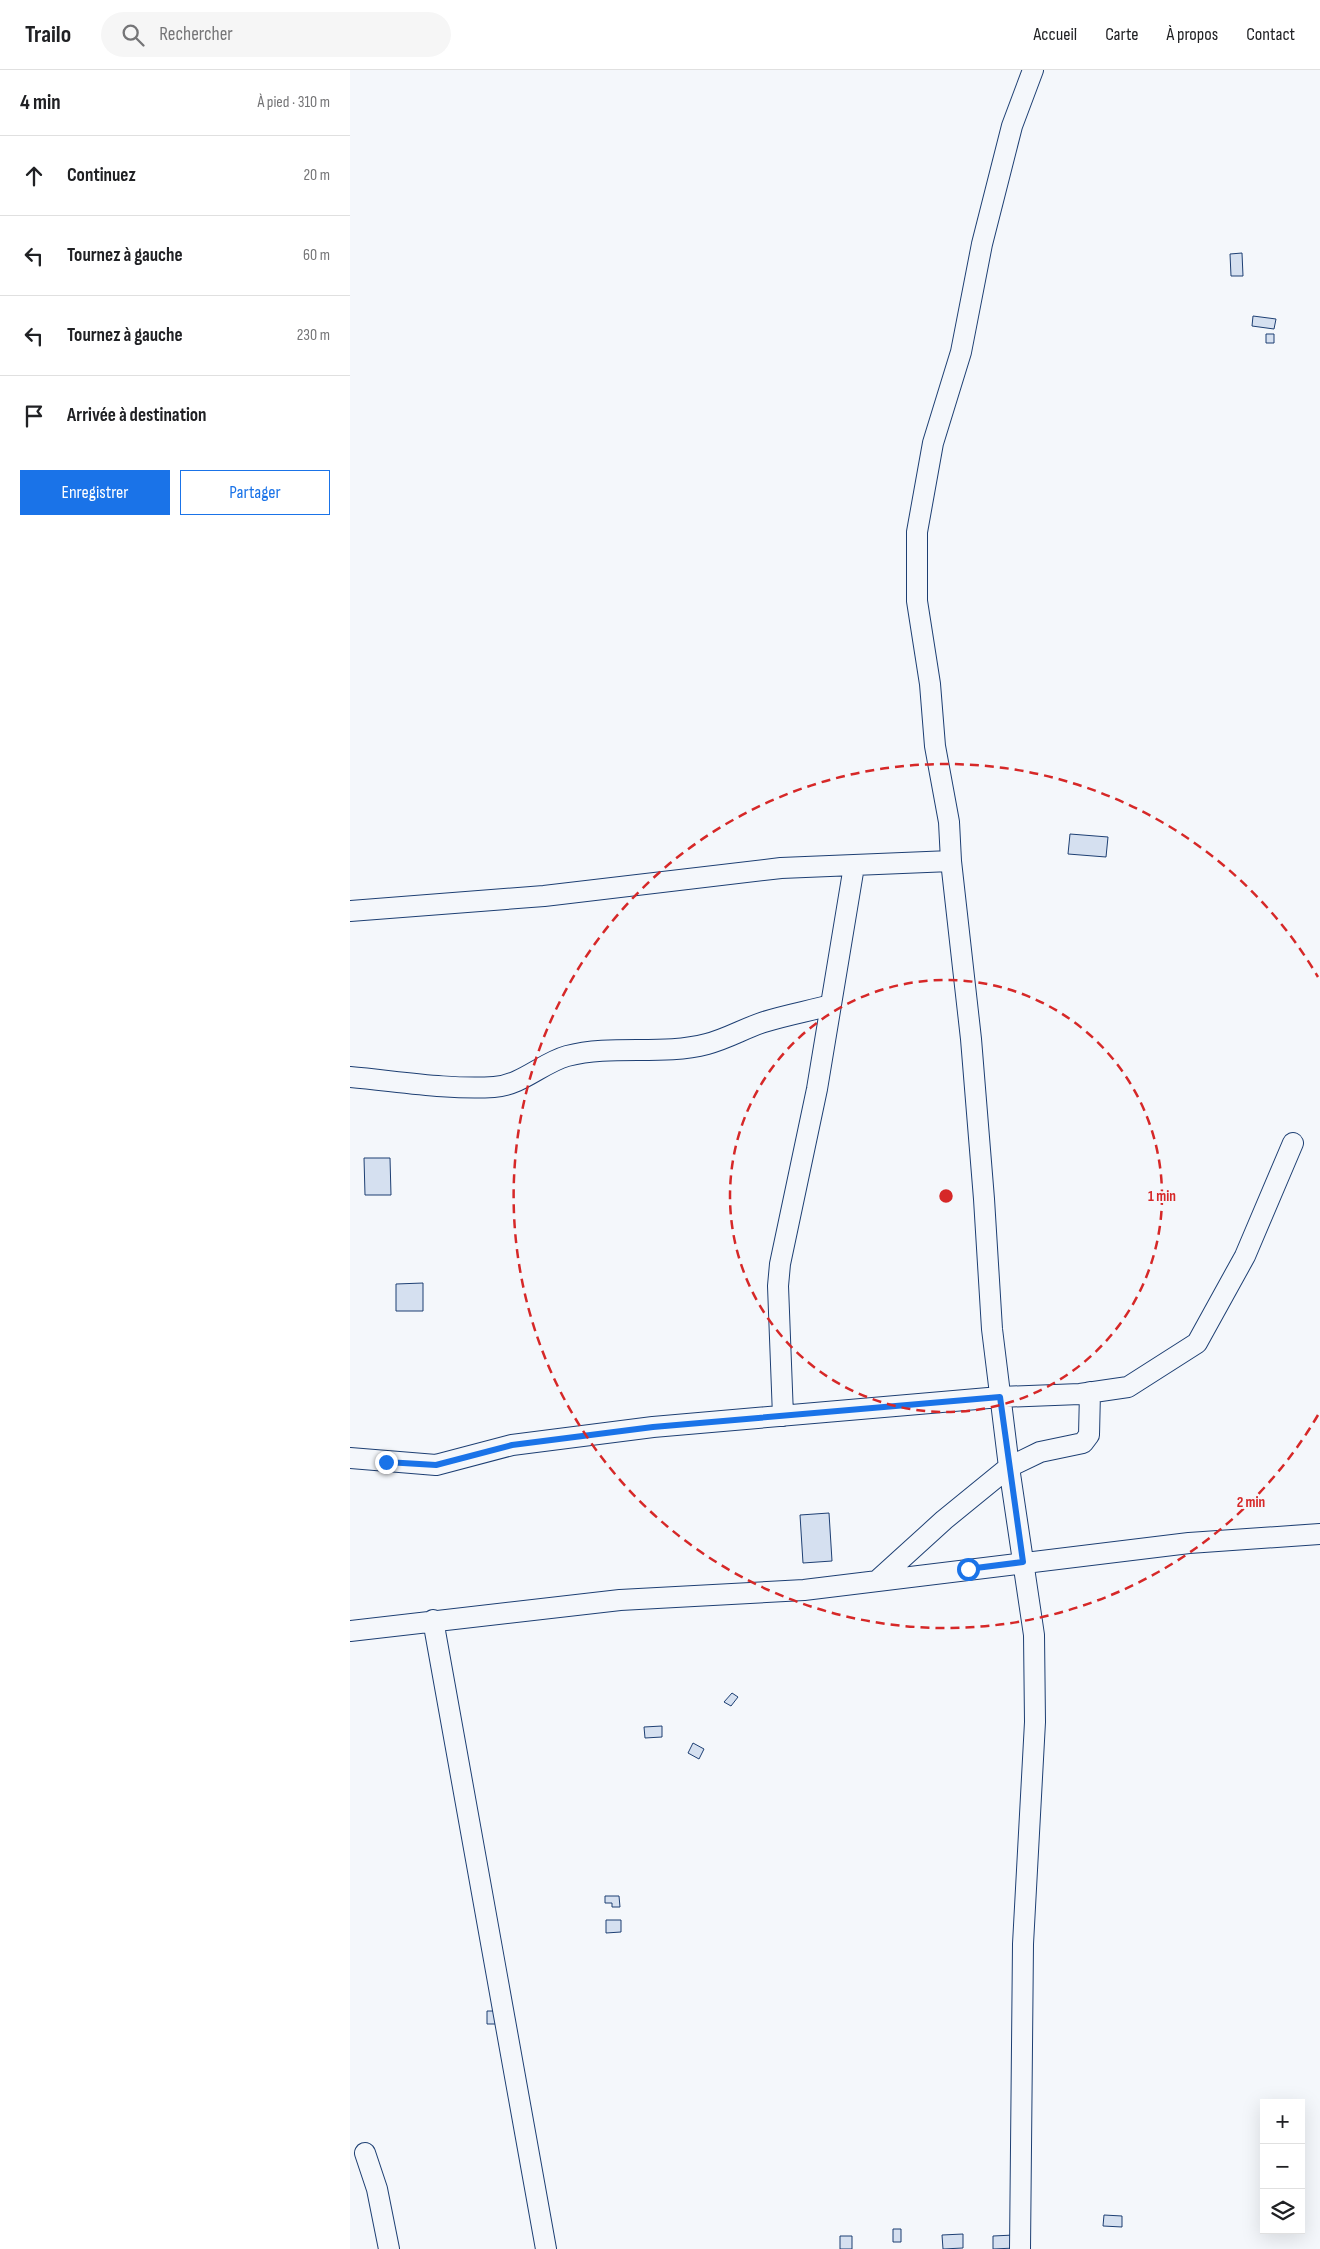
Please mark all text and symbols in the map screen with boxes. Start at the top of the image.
search box [101,12,451,57]
text: Trailo [25,20,71,49]
icon: search [119,21,147,49]
text: Rechercher [159,23,233,46]
text: Accueil [1033,24,1077,45]
text: Carte [1105,24,1138,45]
text: À propos [1166,24,1218,45]
text: Contact [1246,24,1295,45]
text: 4 min [20,90,61,115]
text: À pied · 310 m [257,93,330,112]
icon: ahead [20,162,48,190]
text: Continuez [67,164,136,187]
text: 20 m [303,166,330,185]
icon: left [20,242,48,270]
text: Tournez à gauche [67,244,183,267]
text: 60 m [303,246,330,265]
icon: left [20,322,48,350]
text: Tournez à gauche [67,324,183,347]
text: 230 m [297,326,330,345]
icon: arrive [20,402,48,430]
text: Arrivée à destination [67,404,207,427]
button: Enregistrer [20,470,170,515]
button: Partager [180,470,330,515]
centre of rings [937,1187,955,1205]
text: 1 min [1148,1187,1176,1206]
route end [375,1451,398,1474]
text: 2 min [1237,1493,1265,1512]
route start [957,1558,980,1581]
map controls [1260,2099,1305,2234]
button: + [1260,2099,1305,2144]
button: − [1260,2144,1305,2189]
button: layers [1260,2189,1305,2234]

